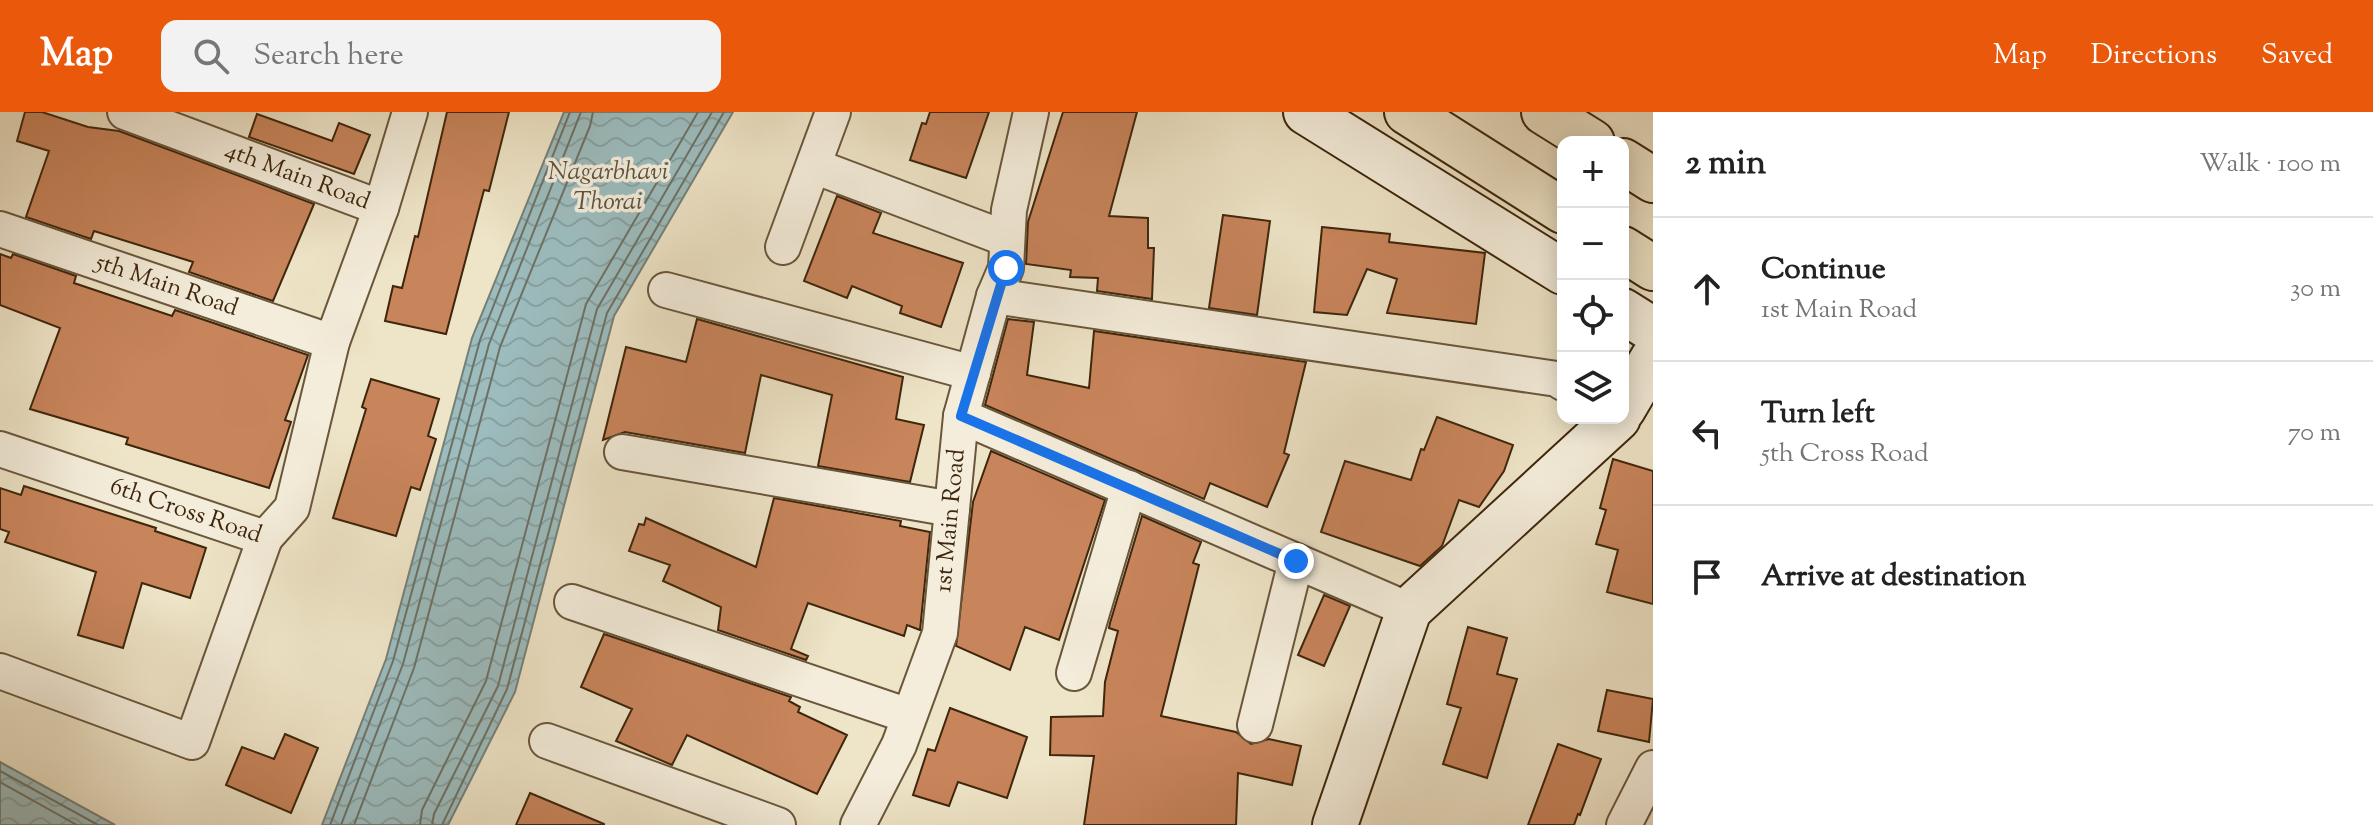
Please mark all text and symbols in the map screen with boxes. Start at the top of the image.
search box [161,20,721,92]
text: Map [40,29,113,83]
icon: search [189,34,233,78]
text: Search here [253,35,404,78]
text: Map [1993,36,2047,76]
text: Directions [2091,36,2217,76]
text: Saved [2261,36,2333,76]
street label: 4th Main Road [220,134,375,219]
map controls [1557,136,1629,424]
button: + [1557,136,1629,208]
text: 2 min [1685,140,1766,189]
text: Walk · 100 m [2199,146,2341,183]
water label: Nagarbhavi Thorai [548,154,668,221]
button: − [1557,208,1629,280]
street label: 5th Main Road [89,245,243,326]
text: Continue [1761,249,1886,292]
route start [988,250,1024,286]
icon: ahead [1685,267,1729,311]
text: 30 m [2290,271,2341,308]
button: locate [1557,280,1629,352]
text: 1st Main Road [1761,292,1917,329]
button: layers [1557,352,1629,424]
text: Turn left [1761,393,1875,436]
icon: left [1685,411,1729,455]
text: 70 m [2288,415,2341,452]
text: 5th Cross Road [1761,436,1929,473]
street label: 1st Main Road [927,447,975,594]
street label: 6th Cross Road [105,470,267,553]
route end [1278,543,1314,579]
icon: arrive [1685,555,1729,599]
text: Arrive at destination [1761,556,2026,599]

